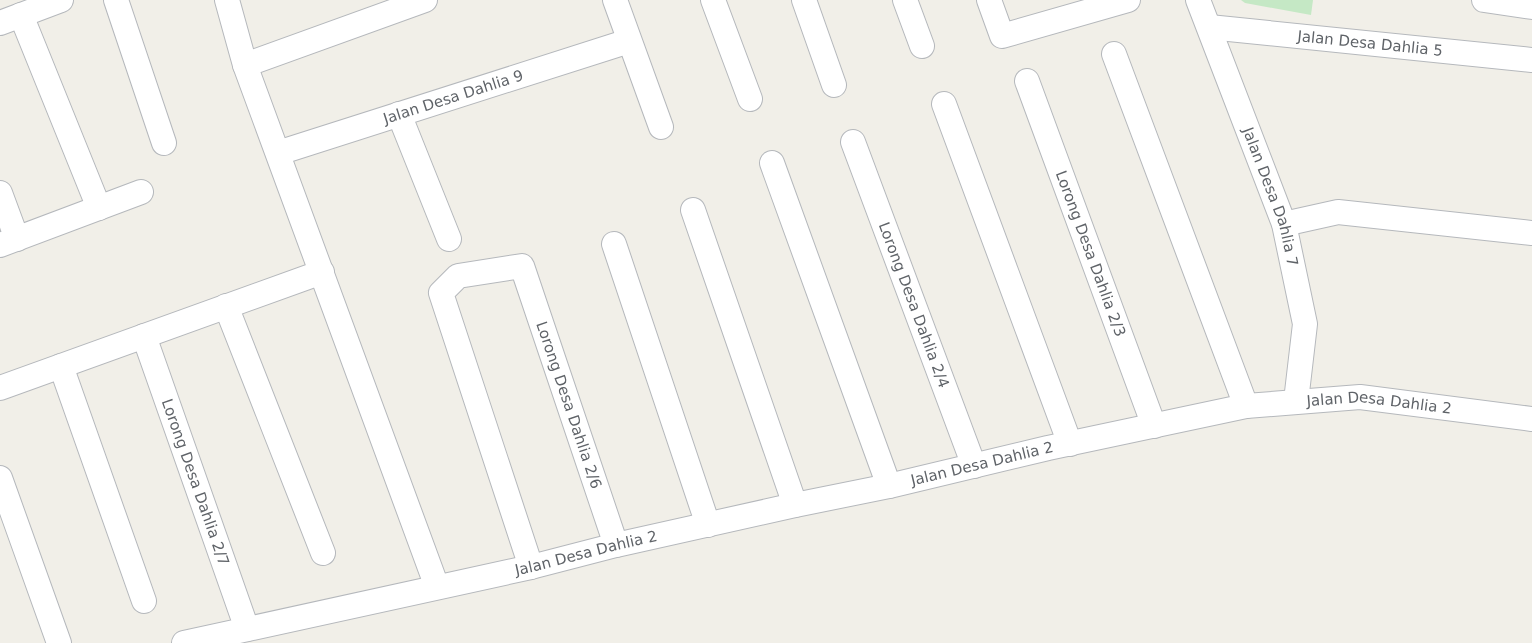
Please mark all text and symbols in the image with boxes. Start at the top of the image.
street label: Jalan Desa Dahlia 5 [1296,27,1444,60]
street label: Jalan Desa Dahlia 9 [380,66,526,128]
street label: Jalan Desa Dahlia 7 [1238,124,1302,268]
street label: Lorong Desa Dahlia 2/3 [1052,168,1129,339]
street label: Lorong Desa Dahlia 2/4 [875,220,953,390]
street label: Lorong Desa Dahlia 2/6 [532,319,605,491]
street label: Jalan Desa Dahlia 2 [1305,388,1453,418]
street label: Lorong Desa Dahlia 2/7 [158,396,233,568]
street label: Jalan Desa Dahlia 2 [908,438,1055,490]
street label: Jalan Desa Dahlia 2 [512,527,659,579]

